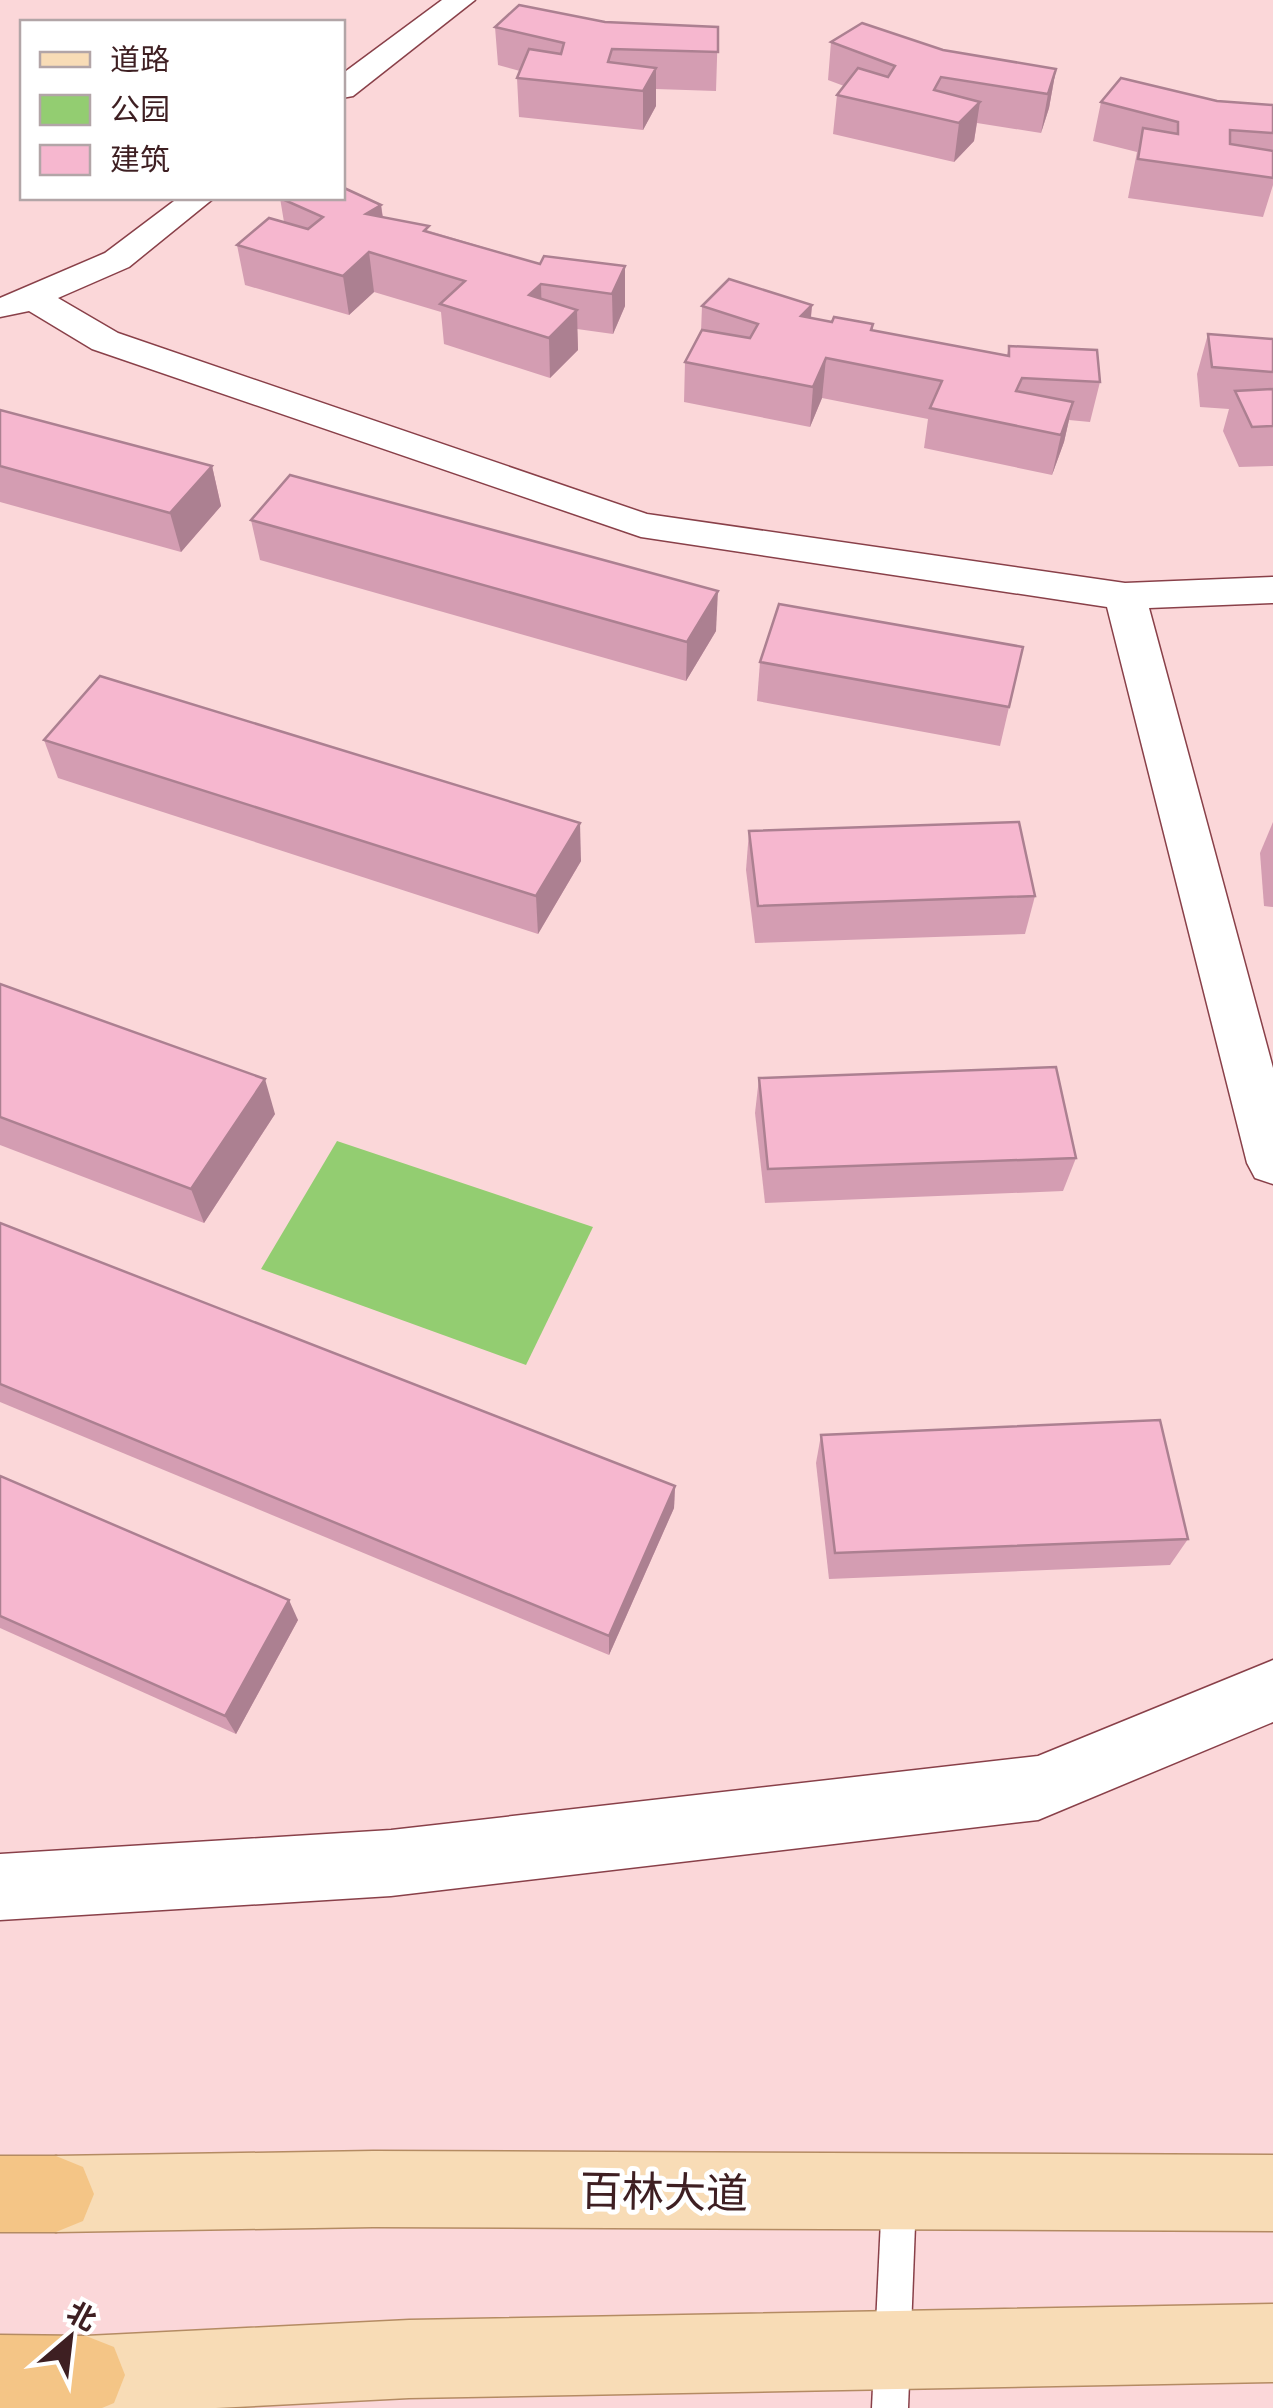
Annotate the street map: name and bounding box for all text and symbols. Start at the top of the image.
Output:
legend [20,20,345,200]
text: 道路 [110,39,170,79]
text: 公园 [110,89,170,129]
text: 建筑 [110,139,170,179]
street label: 百林大道 [580,2163,748,2221]
north arrow [20,2288,120,2388]
text: 北 [60,2293,103,2339]

